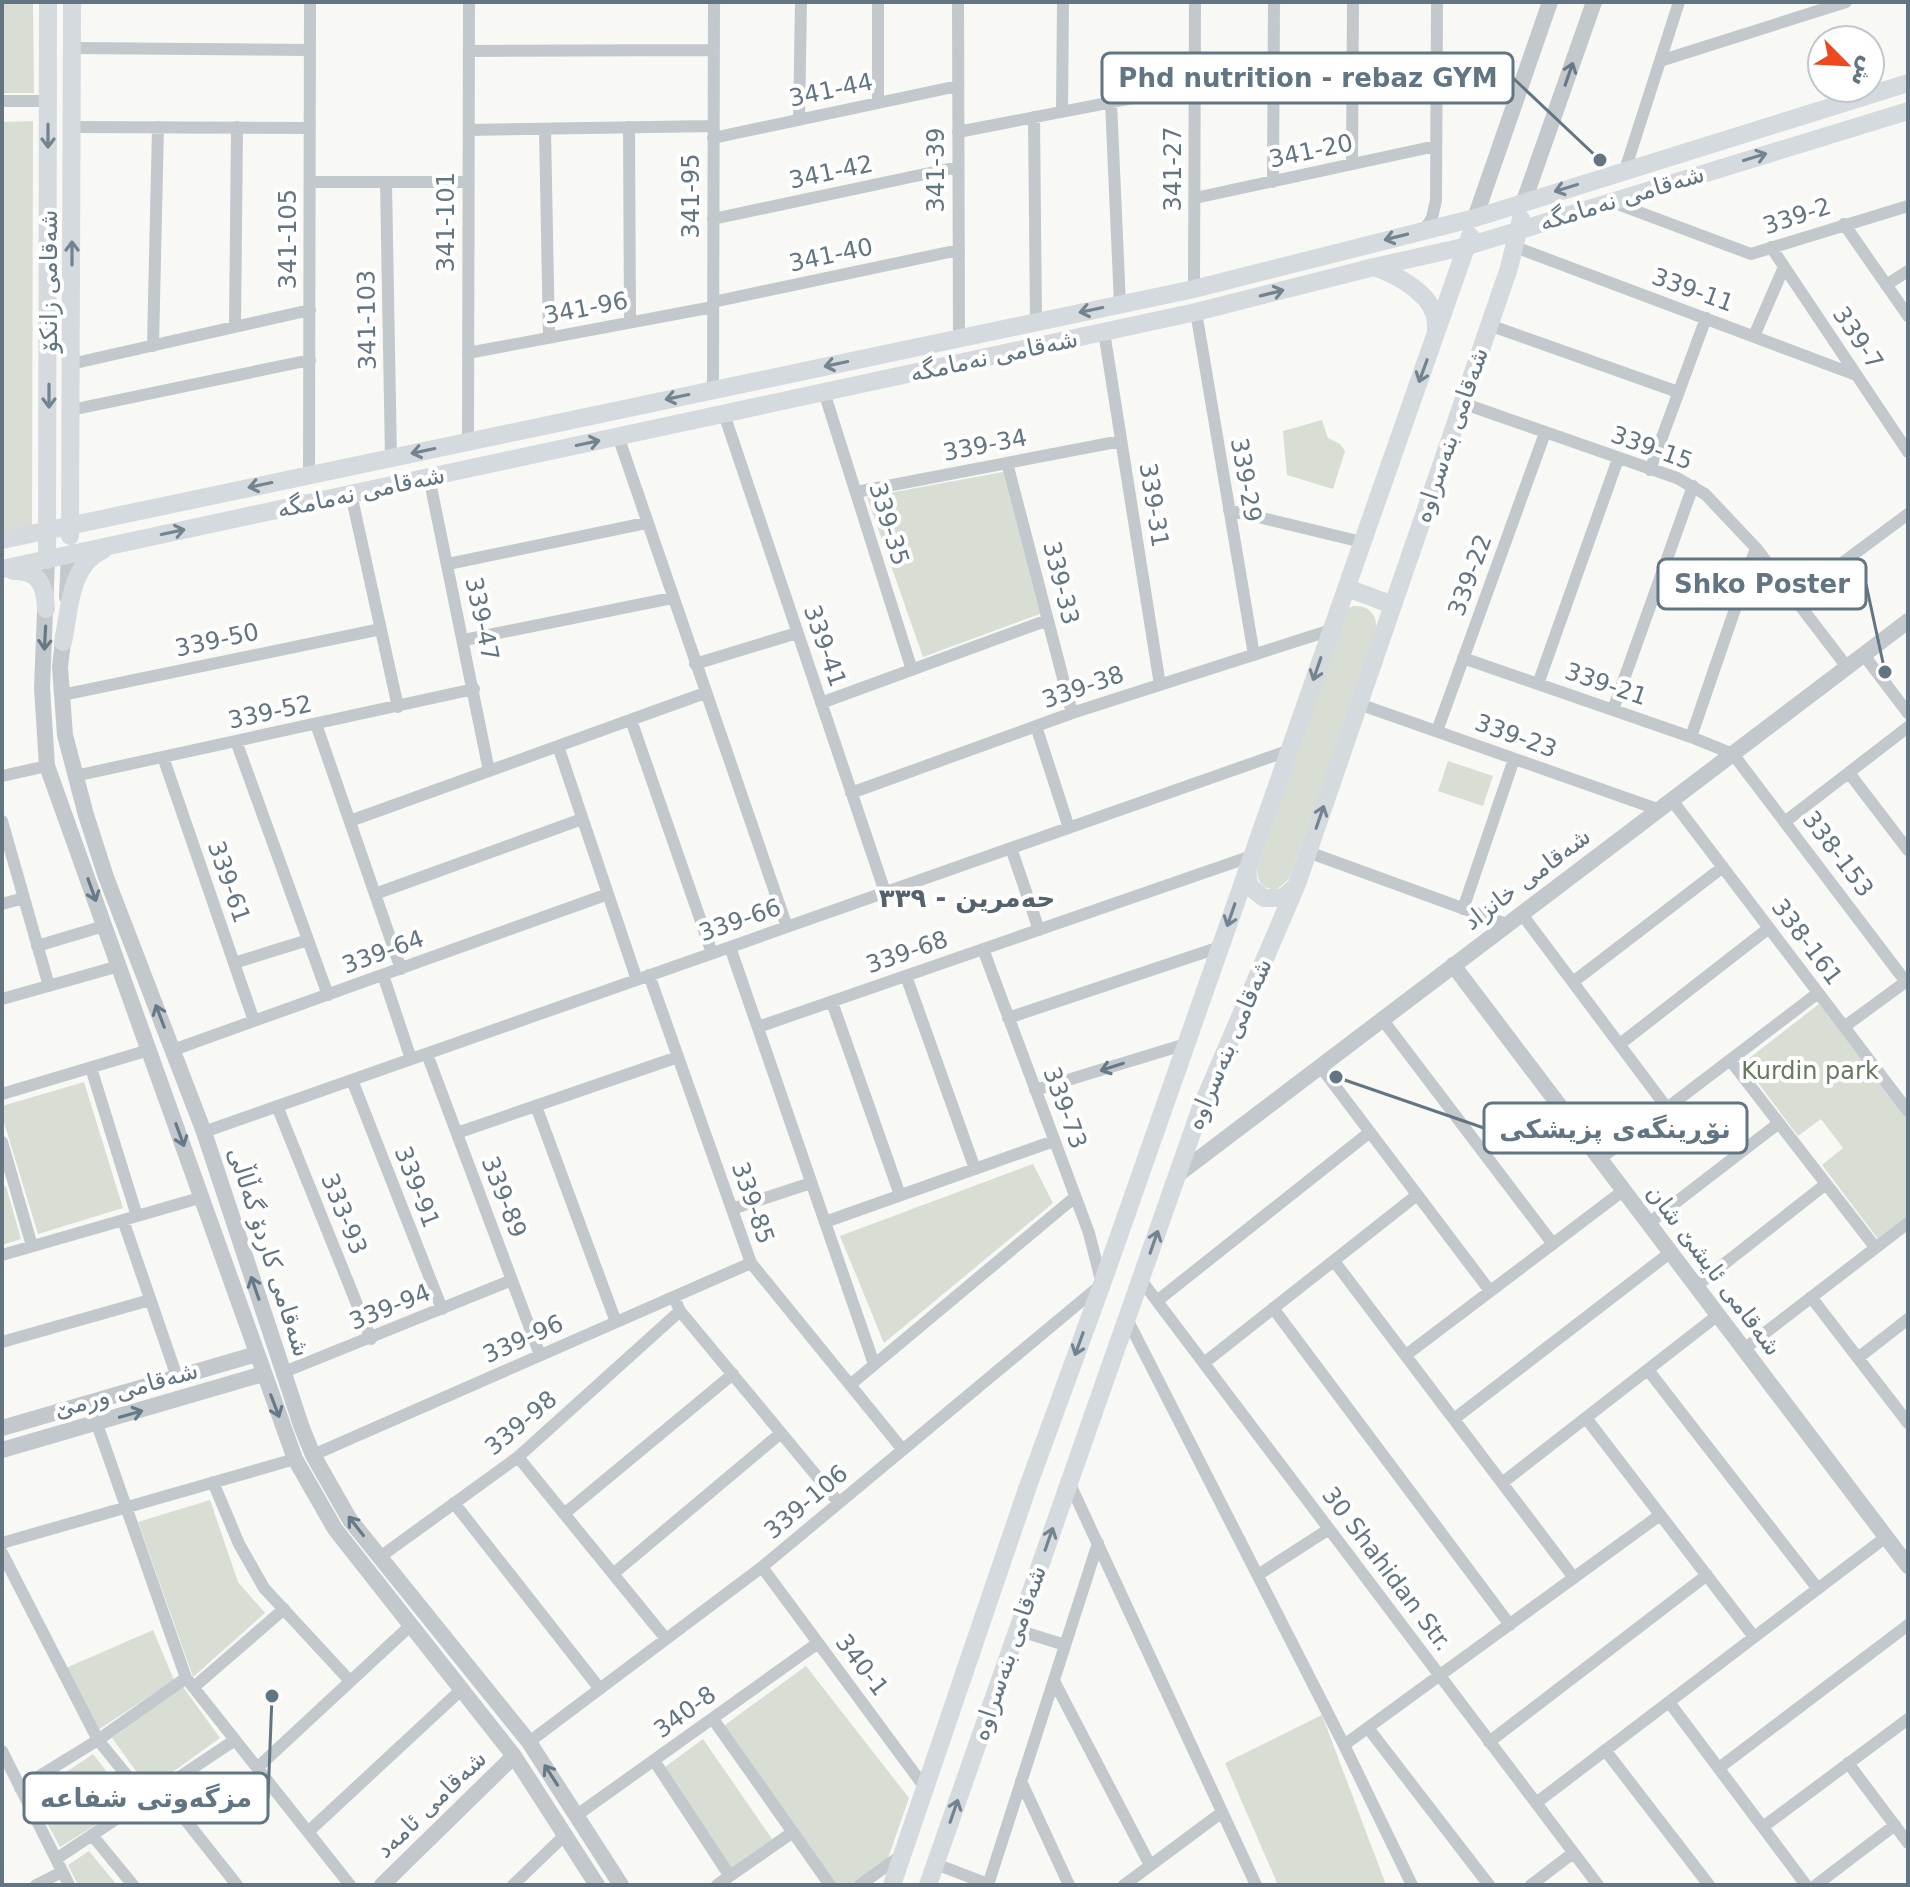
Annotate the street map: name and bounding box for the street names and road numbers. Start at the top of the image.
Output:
street label: 341-44 [787,67,875,113]
street label: 341-27 [1159,126,1187,212]
street label: 341-39 [922,127,950,213]
street label: 341-20 [1267,128,1355,174]
street label: 341-42 [787,149,875,195]
street label: 341-95 [677,153,705,239]
street label: شەقامی نەمامگە [1536,160,1708,236]
street label: 341-101 [432,172,460,272]
street label: 341-105 [274,189,302,289]
street label: 339-2 [1760,192,1834,240]
street label: شەقامی زانکۆ [35,210,63,353]
street label: 341-40 [787,232,875,278]
street label: 339-11 [1648,262,1738,318]
street label: 341-103 [352,270,382,370]
street label: 341-96 [542,286,630,330]
street label: 339-7 [1827,301,1889,375]
street label: شەقامی نەمامگە [907,325,1081,387]
street label: شەقامی بنەسراوە [1408,344,1494,526]
street label: 339-15 [1607,420,1697,476]
street label: 339-34 [941,423,1029,467]
street label: 339-29 [1225,436,1267,524]
street label: شەقامی نەمامگە [274,461,448,523]
street label: 339-31 [1134,461,1174,549]
street label: 339-35 [863,479,915,569]
street label: 339-22 [1442,530,1498,620]
street label: 339-33 [1037,538,1085,628]
street label: 339-47 [459,575,505,663]
street label: 339-41 [798,601,852,691]
street label: 339-50 [173,617,261,663]
street label: 339-21 [1561,657,1651,711]
street label: 339-38 [1038,660,1128,714]
street label: 339-52 [226,689,314,735]
street label: 339-23 [1471,708,1561,764]
street label: 338-153 [1797,806,1879,902]
street label: شەقامی خانزاد [1458,822,1596,936]
street label: 339-61 [202,837,256,927]
street label: 339-66 [695,893,785,947]
street label: 338-161 [1766,894,1848,990]
street label: 339-64 [338,924,428,980]
street label: 339-68 [862,925,952,979]
street label: شەقامی بنەسراوە [1180,954,1278,1134]
street label: 339-73 [1037,1063,1093,1153]
street label: 339-91 [389,1142,445,1232]
street label: شەقامی کاردۆ گەڵاڵی [222,1143,318,1360]
street label: 339-89 [476,1152,532,1242]
street label: 339-85 [726,1158,780,1248]
street label: 333-93 [315,1169,373,1259]
street label: شەقامی ئایشێ شان [1641,1179,1787,1361]
street label: 339-94 [345,1278,435,1336]
street label: 339-96 [478,1309,568,1369]
street label: شەقامی ورمێ [51,1356,201,1424]
street label: 339-98 [479,1385,563,1461]
street label: 339-106 [759,1459,853,1545]
street label: 30 Shahidan Str. [1316,1482,1458,1656]
street label: شەقامی بنەسراوە [966,1562,1052,1744]
street label: 340-1 [830,1629,894,1701]
street label: 340-8 [649,1680,721,1744]
street label: شەقامی ئامەد [370,1744,492,1864]

